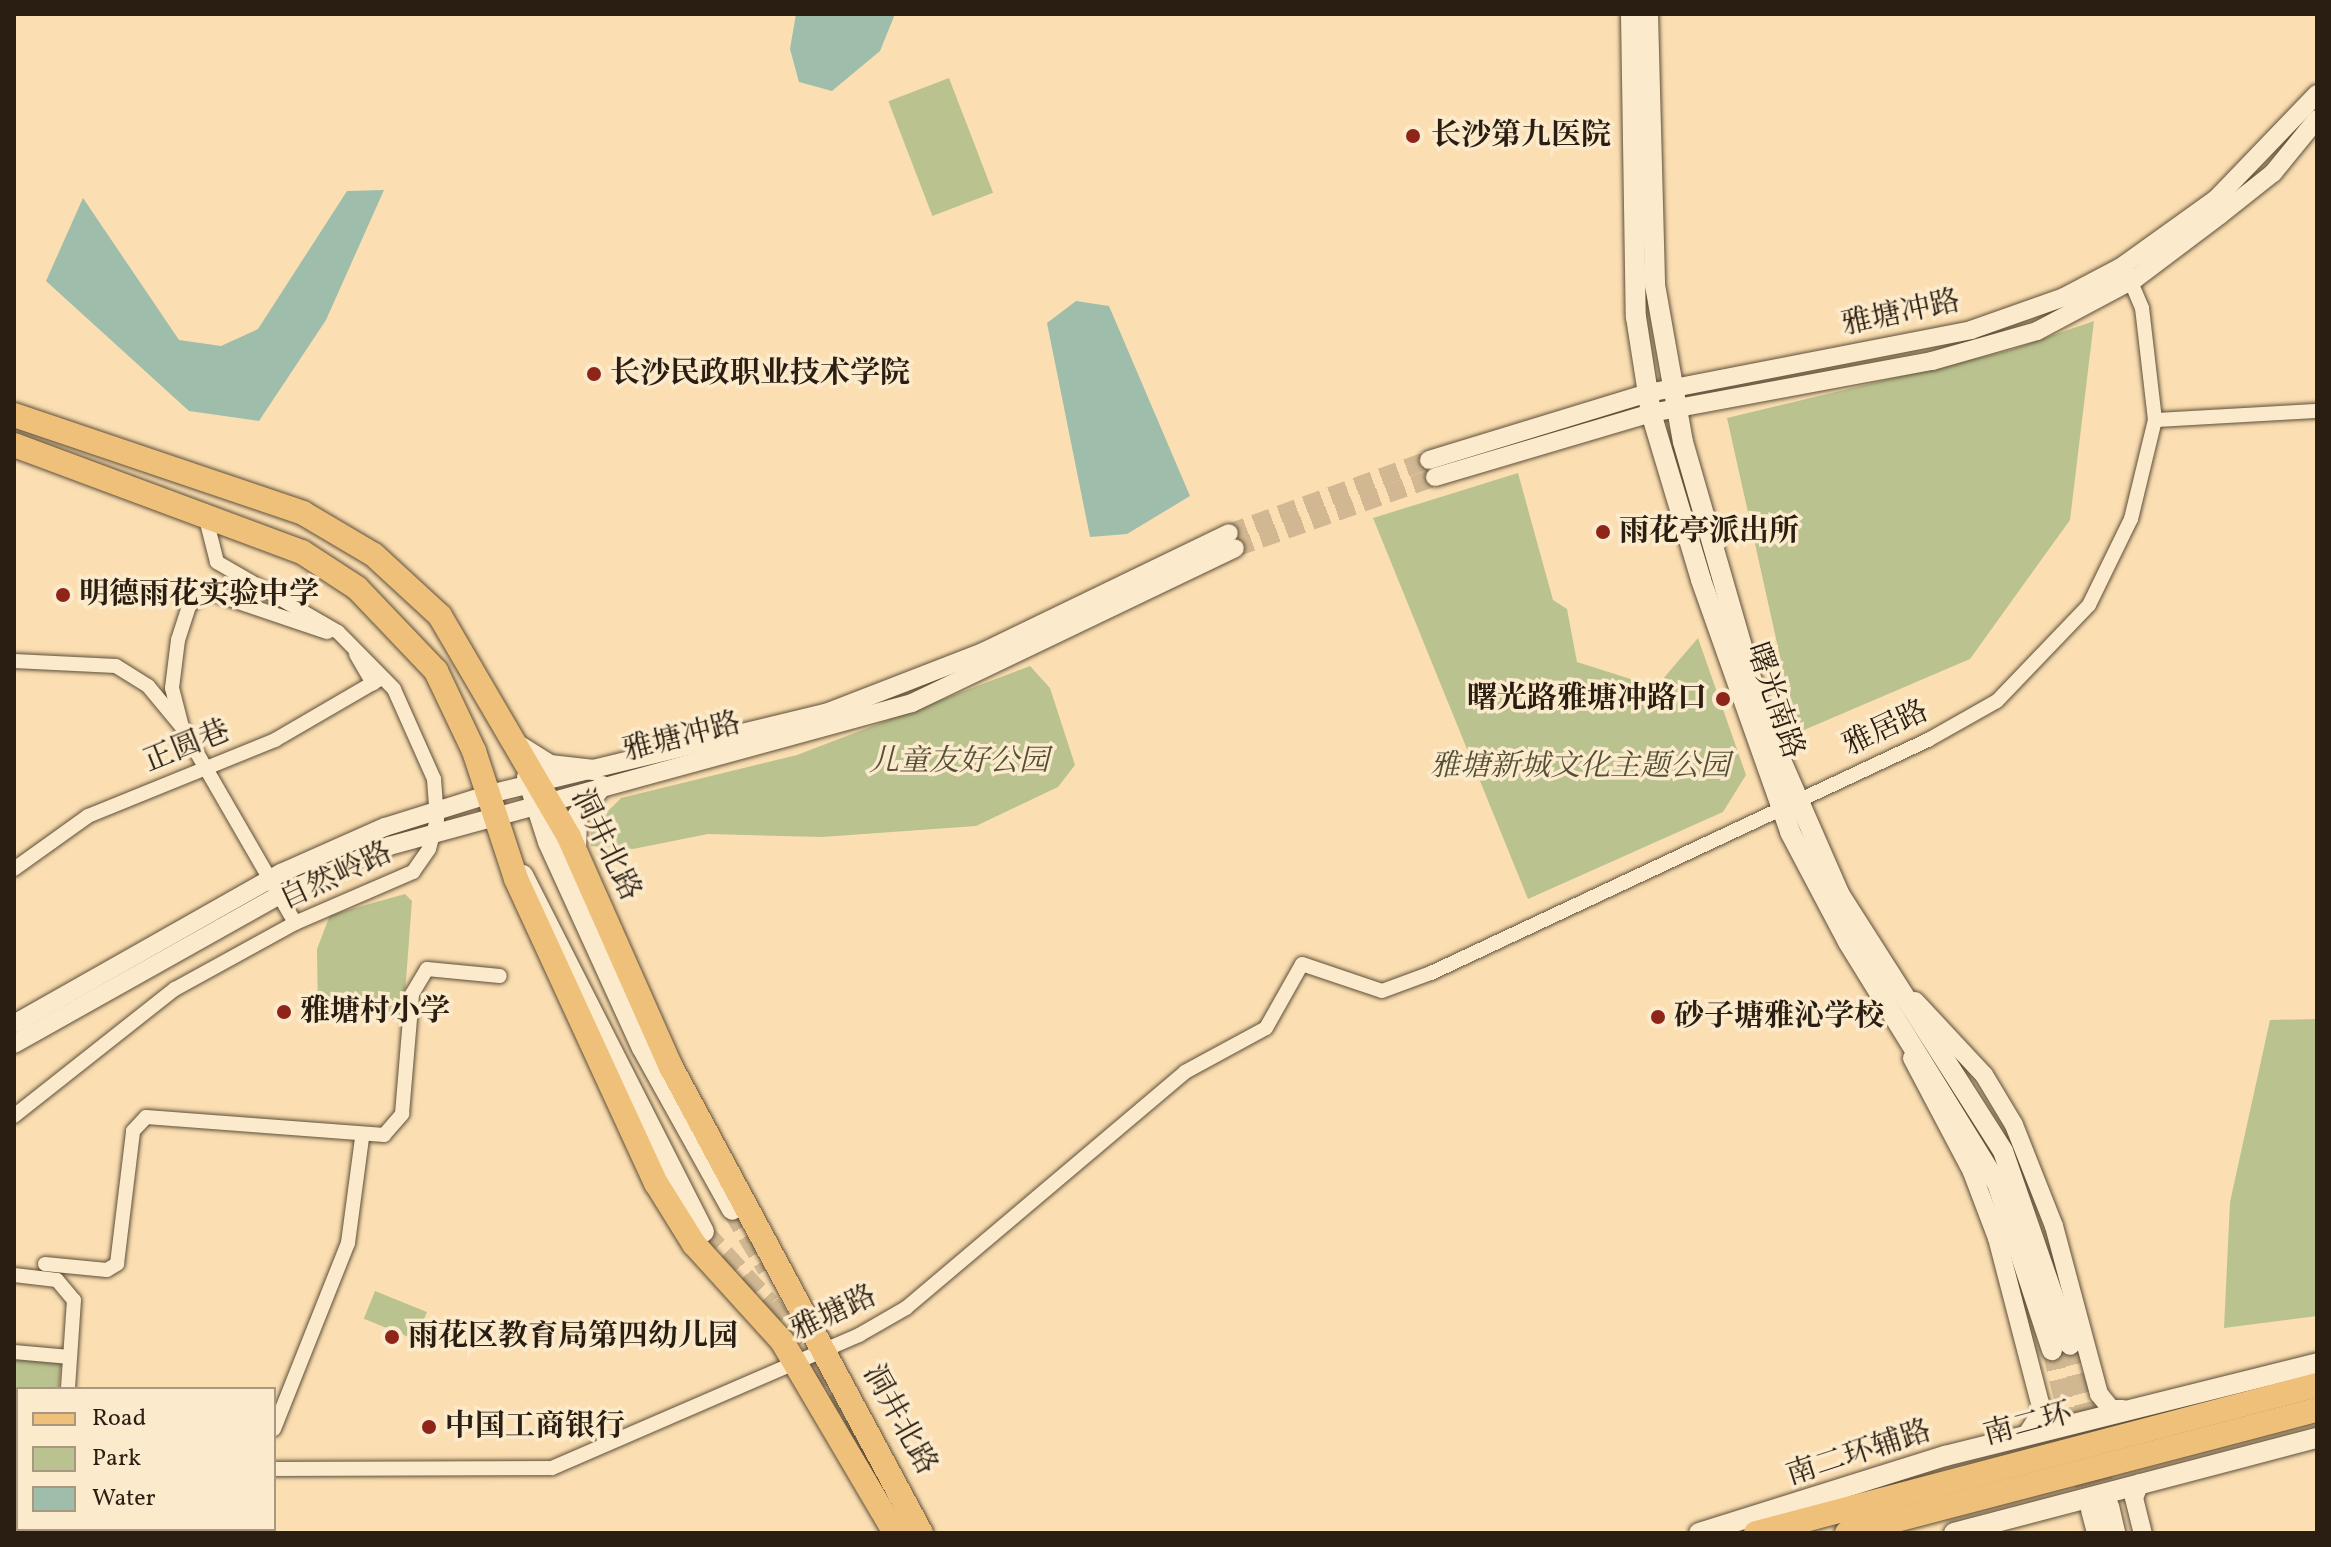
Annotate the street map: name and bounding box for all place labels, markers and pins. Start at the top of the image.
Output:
place label: 长沙第九医院 [1431,118,1611,154]
marker: 长沙第九医院 [1402,125,1424,147]
place label: 长沙民政职业技术学院 [610,356,910,392]
marker: 长沙民政职业技术学院 [585,365,603,383]
place label: 雨花亭派出所 [1619,514,1799,550]
marker: 雨花亭派出所 [1594,523,1612,541]
place label: 明德雨花实验中学 [79,577,319,613]
marker: 明德雨花实验中学 [54,586,72,604]
place label: 曙光路雅塘冲路口 [1467,681,1707,717]
marker: 曙光路雅塘冲路口 [1714,690,1732,708]
place label: 雅塘村小学 [300,994,450,1030]
place label: 砂子塘雅沁学校 [1674,999,1884,1035]
marker: 雅塘村小学 [275,1003,293,1021]
marker: 砂子塘雅沁学校 [1649,1008,1667,1026]
place label: 雨花区教育局第四幼儿园 [408,1319,738,1355]
marker: 雨花区教育局第四幼儿园 [383,1328,401,1346]
place label: 中国工商银行 [445,1409,625,1445]
marker: 中国工商银行 [420,1418,438,1436]

